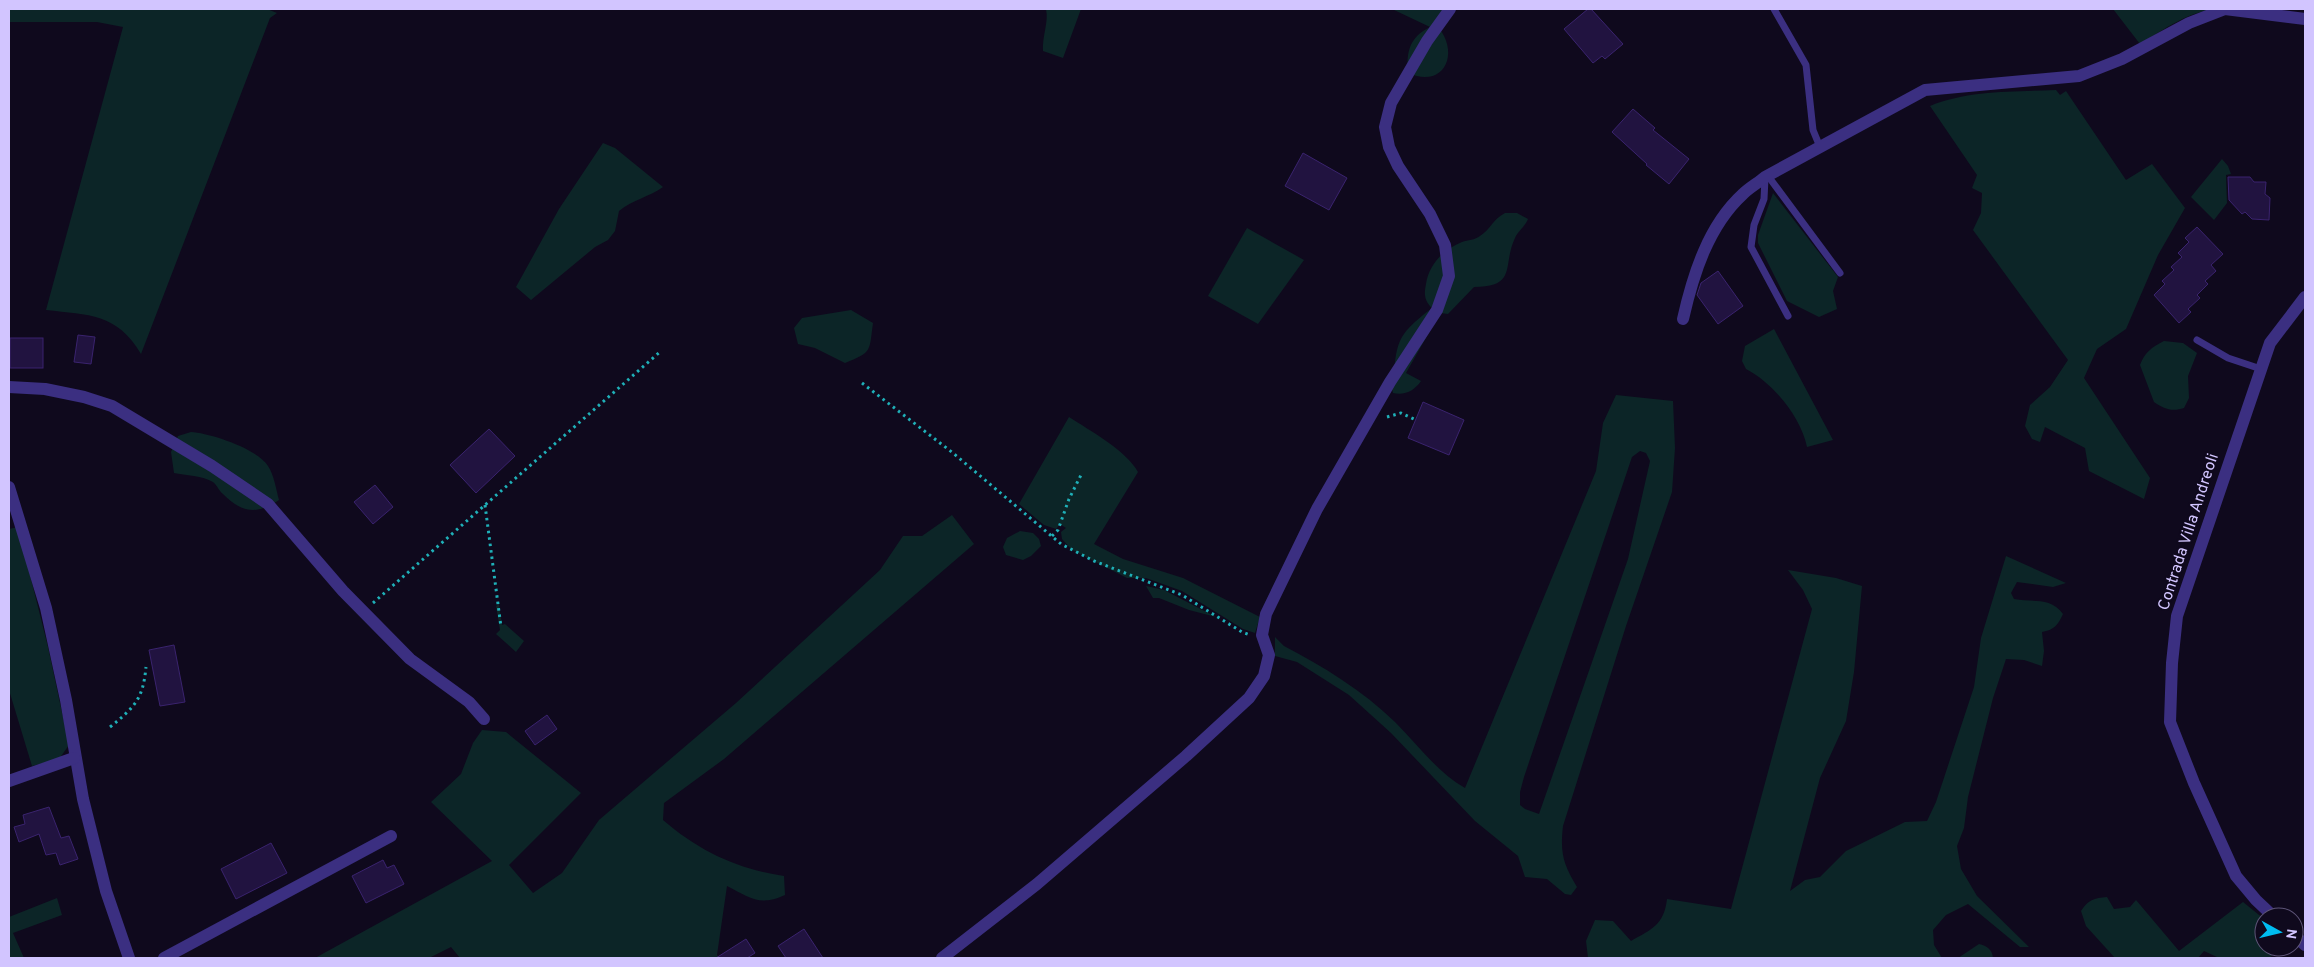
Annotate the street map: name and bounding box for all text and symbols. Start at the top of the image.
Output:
street label: Contrada Villa Andreoli [2154,451,2224,613]
north arrow [2254,907,2304,957]
text: N [2281,927,2300,940]

